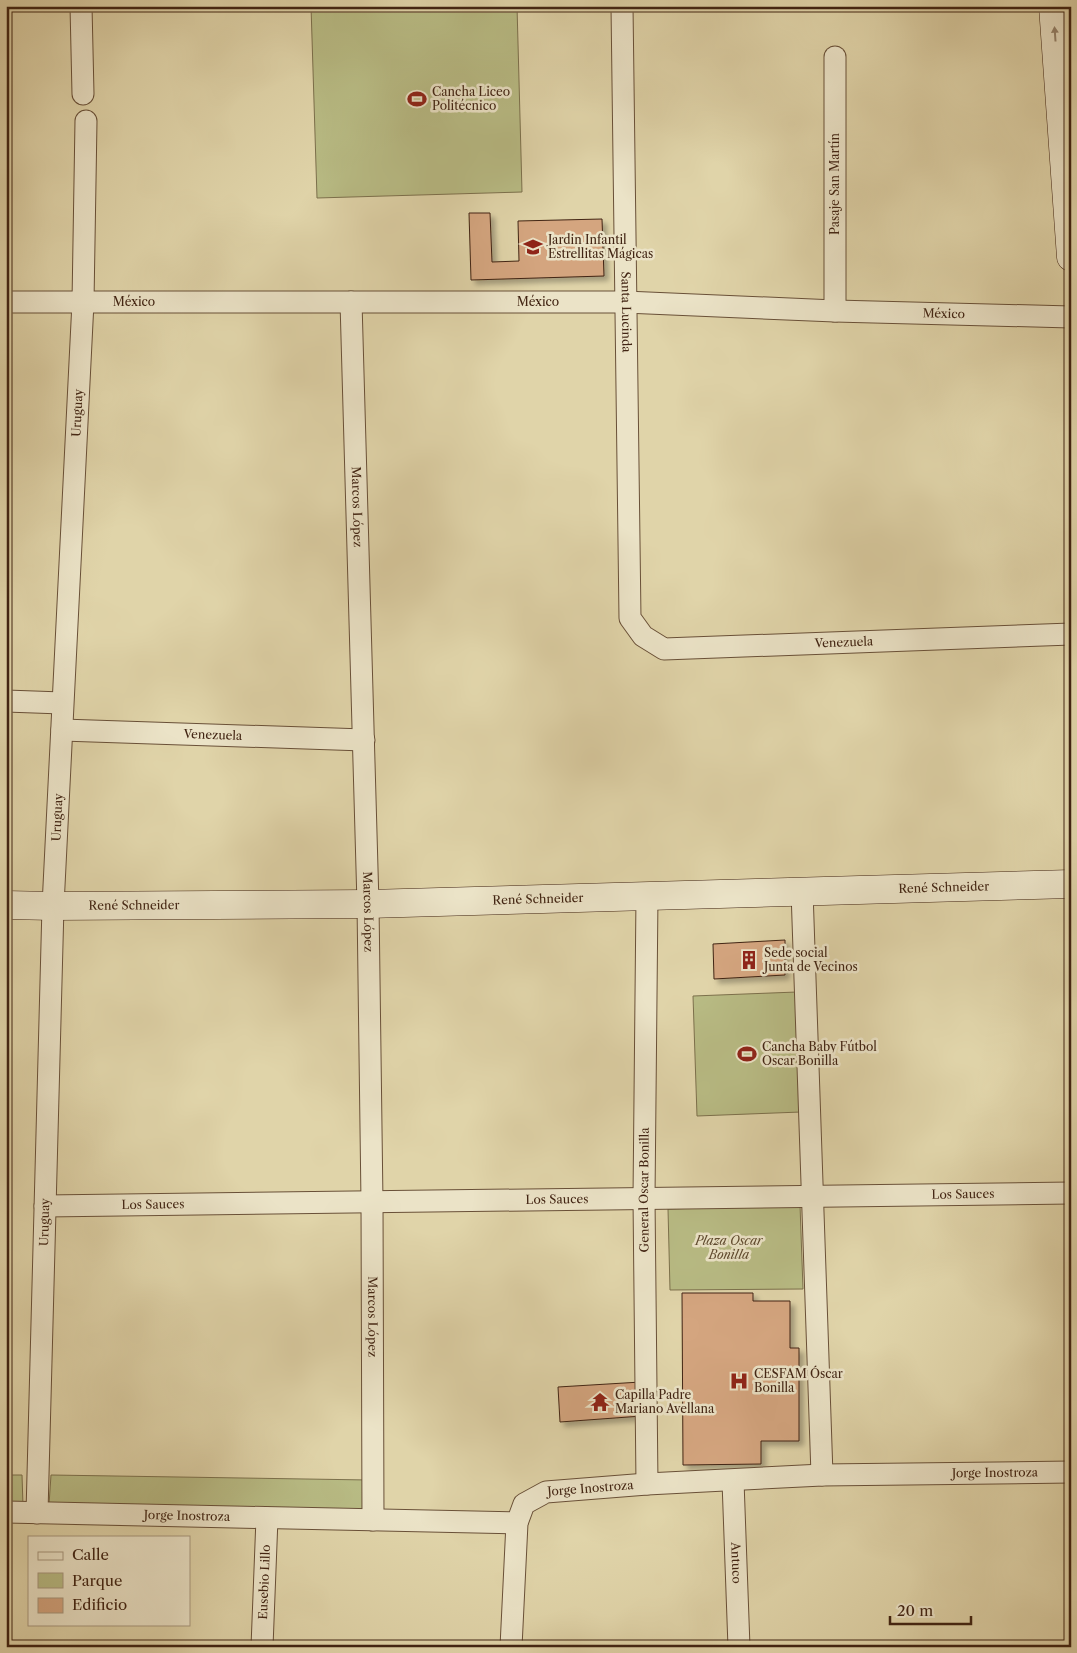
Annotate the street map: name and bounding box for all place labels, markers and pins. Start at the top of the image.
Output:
place label: Cancha Liceo Politécnico [432,84,510,113]
sports icon: Cancha Liceo Politécnico [406,88,428,110]
place label: Jardin Infantil Estrellitas Mágicas [546,232,653,261]
school or university icon: Jardin Infantil Estrellitas Mágicas [522,236,544,258]
place label: Sede social Junta de Vecinos [762,945,858,974]
building icon: Sede social Junta de Vecinos [738,949,760,971]
place label: Cancha Baby Fútbol Oscar Bonilla [762,1039,877,1068]
sports icon: Cancha Baby Fútbol Oscar Bonilla [736,1043,758,1065]
place label: CESFAM Óscar Bonilla [754,1365,843,1395]
hospital icon: CESFAM Óscar Bonilla [728,1370,750,1392]
place label: Capilla Padre Mariano Avellana [615,1387,715,1416]
temple icon: Capilla Padre Mariano Avellana [589,1391,611,1413]

